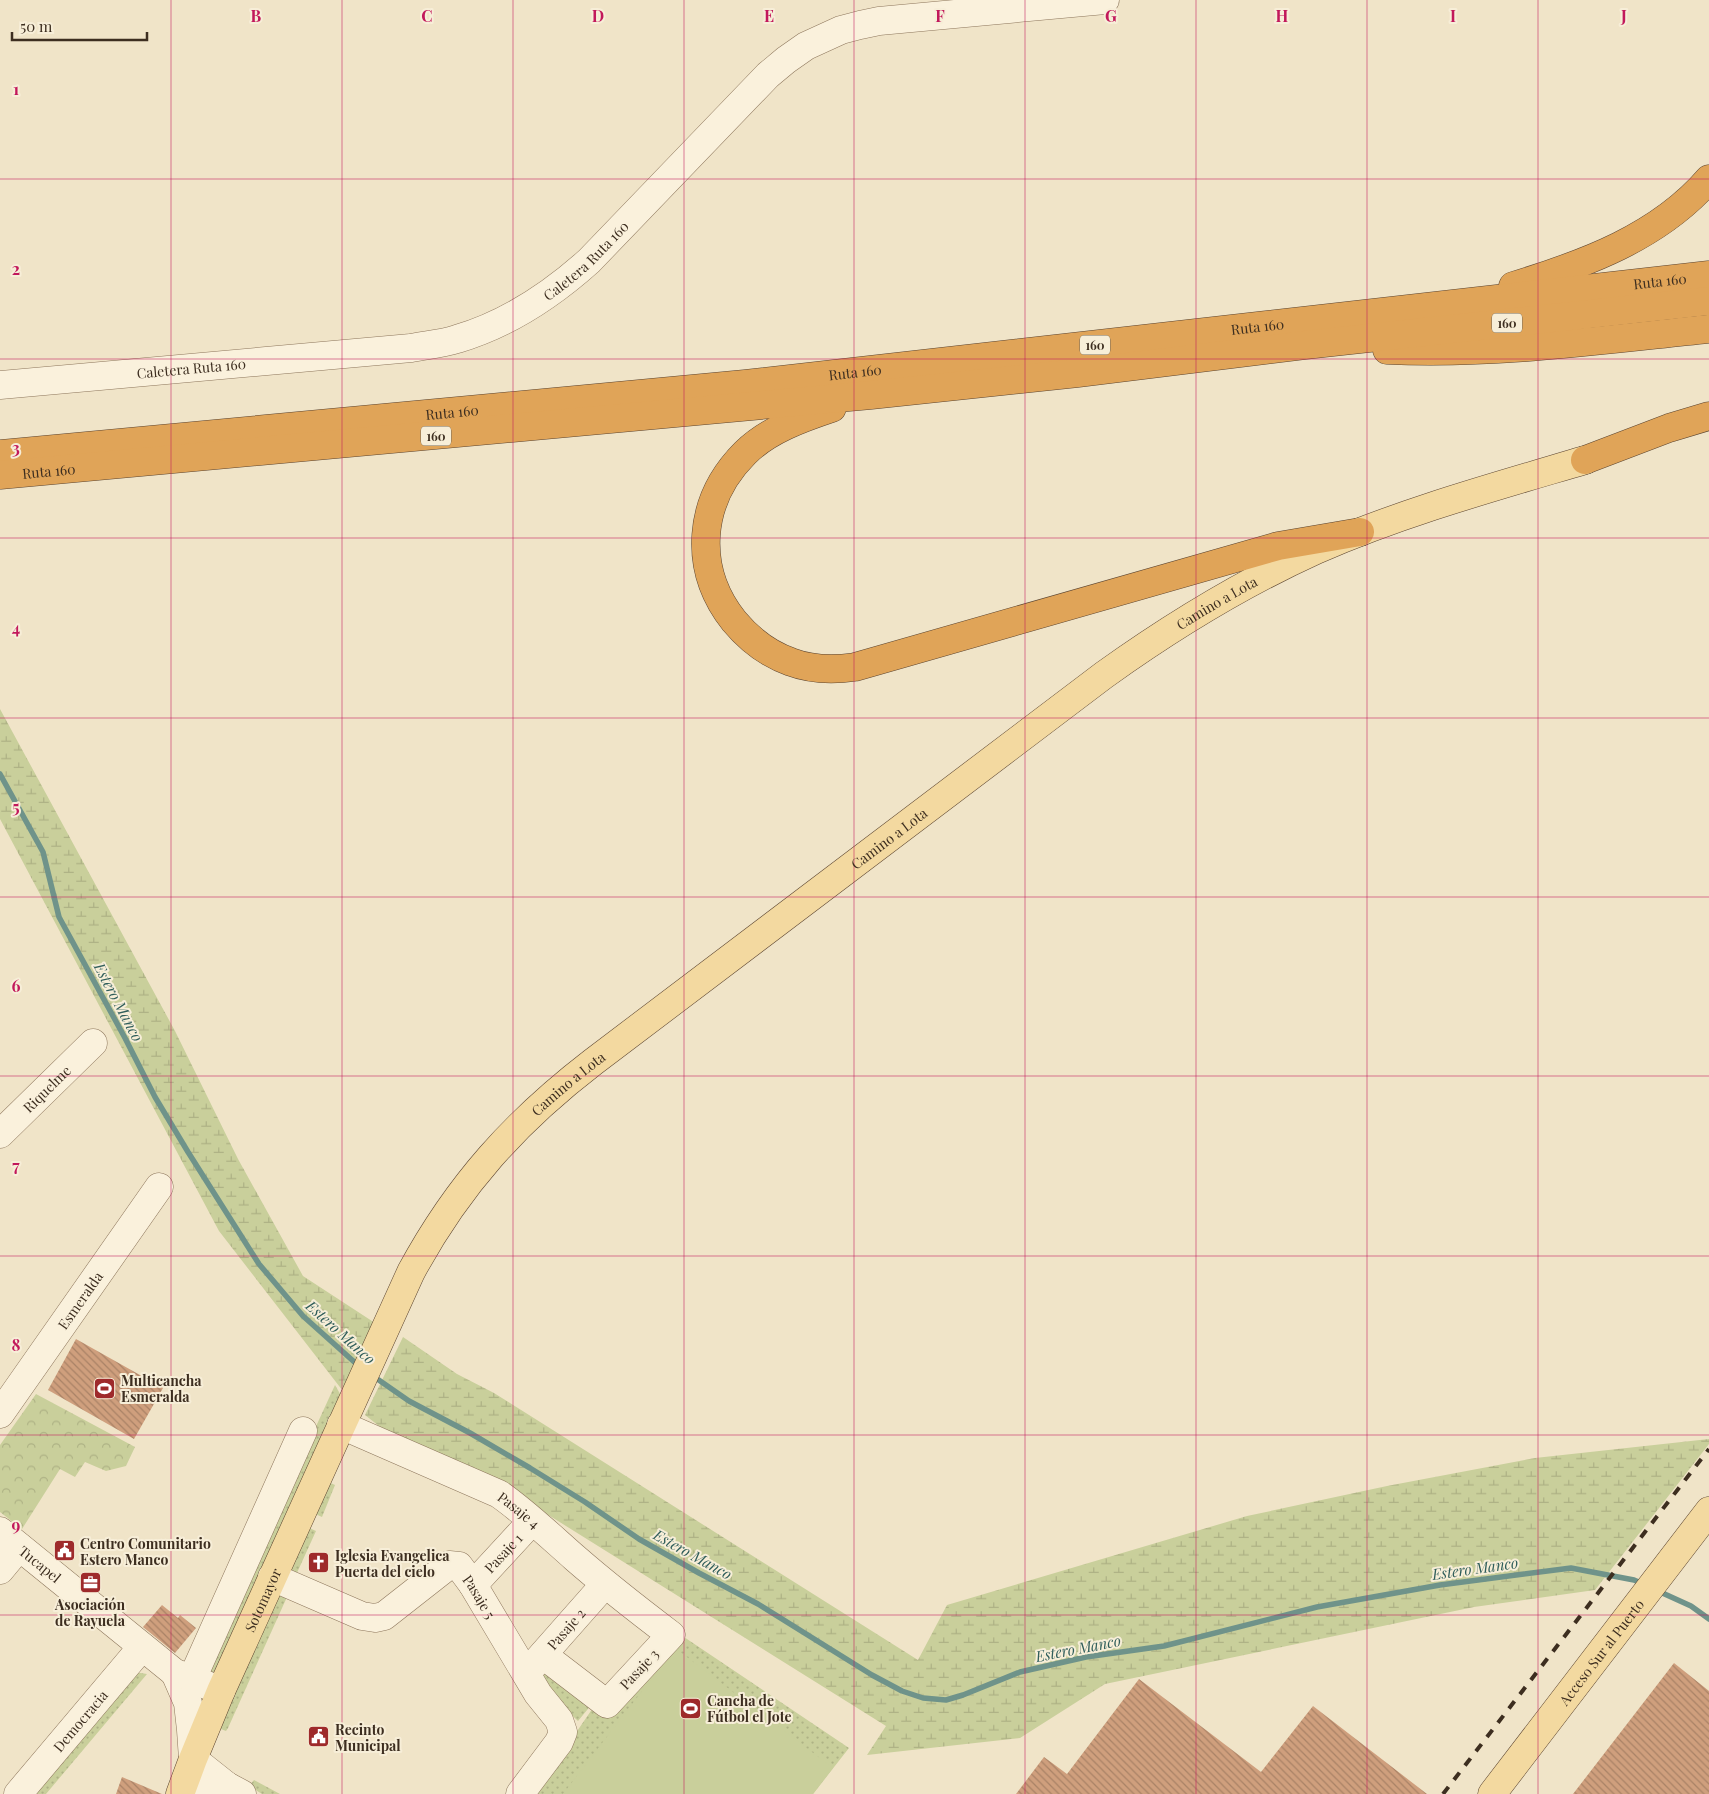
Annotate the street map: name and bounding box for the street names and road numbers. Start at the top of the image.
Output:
street label: Caletera Ruta 160 [539,217,632,304]
street label: Ruta 160 [1632,268,1687,293]
street label: Ruta 160 [1230,314,1285,338]
road number: 160 [1492,314,1522,332]
road number: 160 [1080,336,1110,354]
street label: Caletera Ruta 160 [136,353,247,382]
street label: Ruta 160 [827,359,883,384]
street label: Ruta 160 [425,400,479,423]
road number: 160 [421,426,451,446]
street label: Ruta 160 [21,459,76,482]
street label: Camino a Lota [1172,571,1260,633]
street label: Camino a Lota [847,803,931,873]
street label: Camino a Lota [527,1047,609,1120]
street label: Riquelme [18,1061,74,1116]
street label: Esmeralda [53,1267,107,1333]
street label: Pasaje 4 [494,1487,545,1533]
street label: Pasaje 1 [480,1529,526,1577]
street label: Tucapel [15,1541,65,1587]
street label: Sotomayor [240,1564,285,1635]
street label: Pasaje 5 [459,1571,500,1622]
street label: Acceso Sur al Puerto [1554,1595,1648,1710]
street label: Pasaje 2 [542,1603,589,1653]
street label: Pasaje 3 [615,1645,663,1693]
street label: Democracia [48,1686,111,1756]

